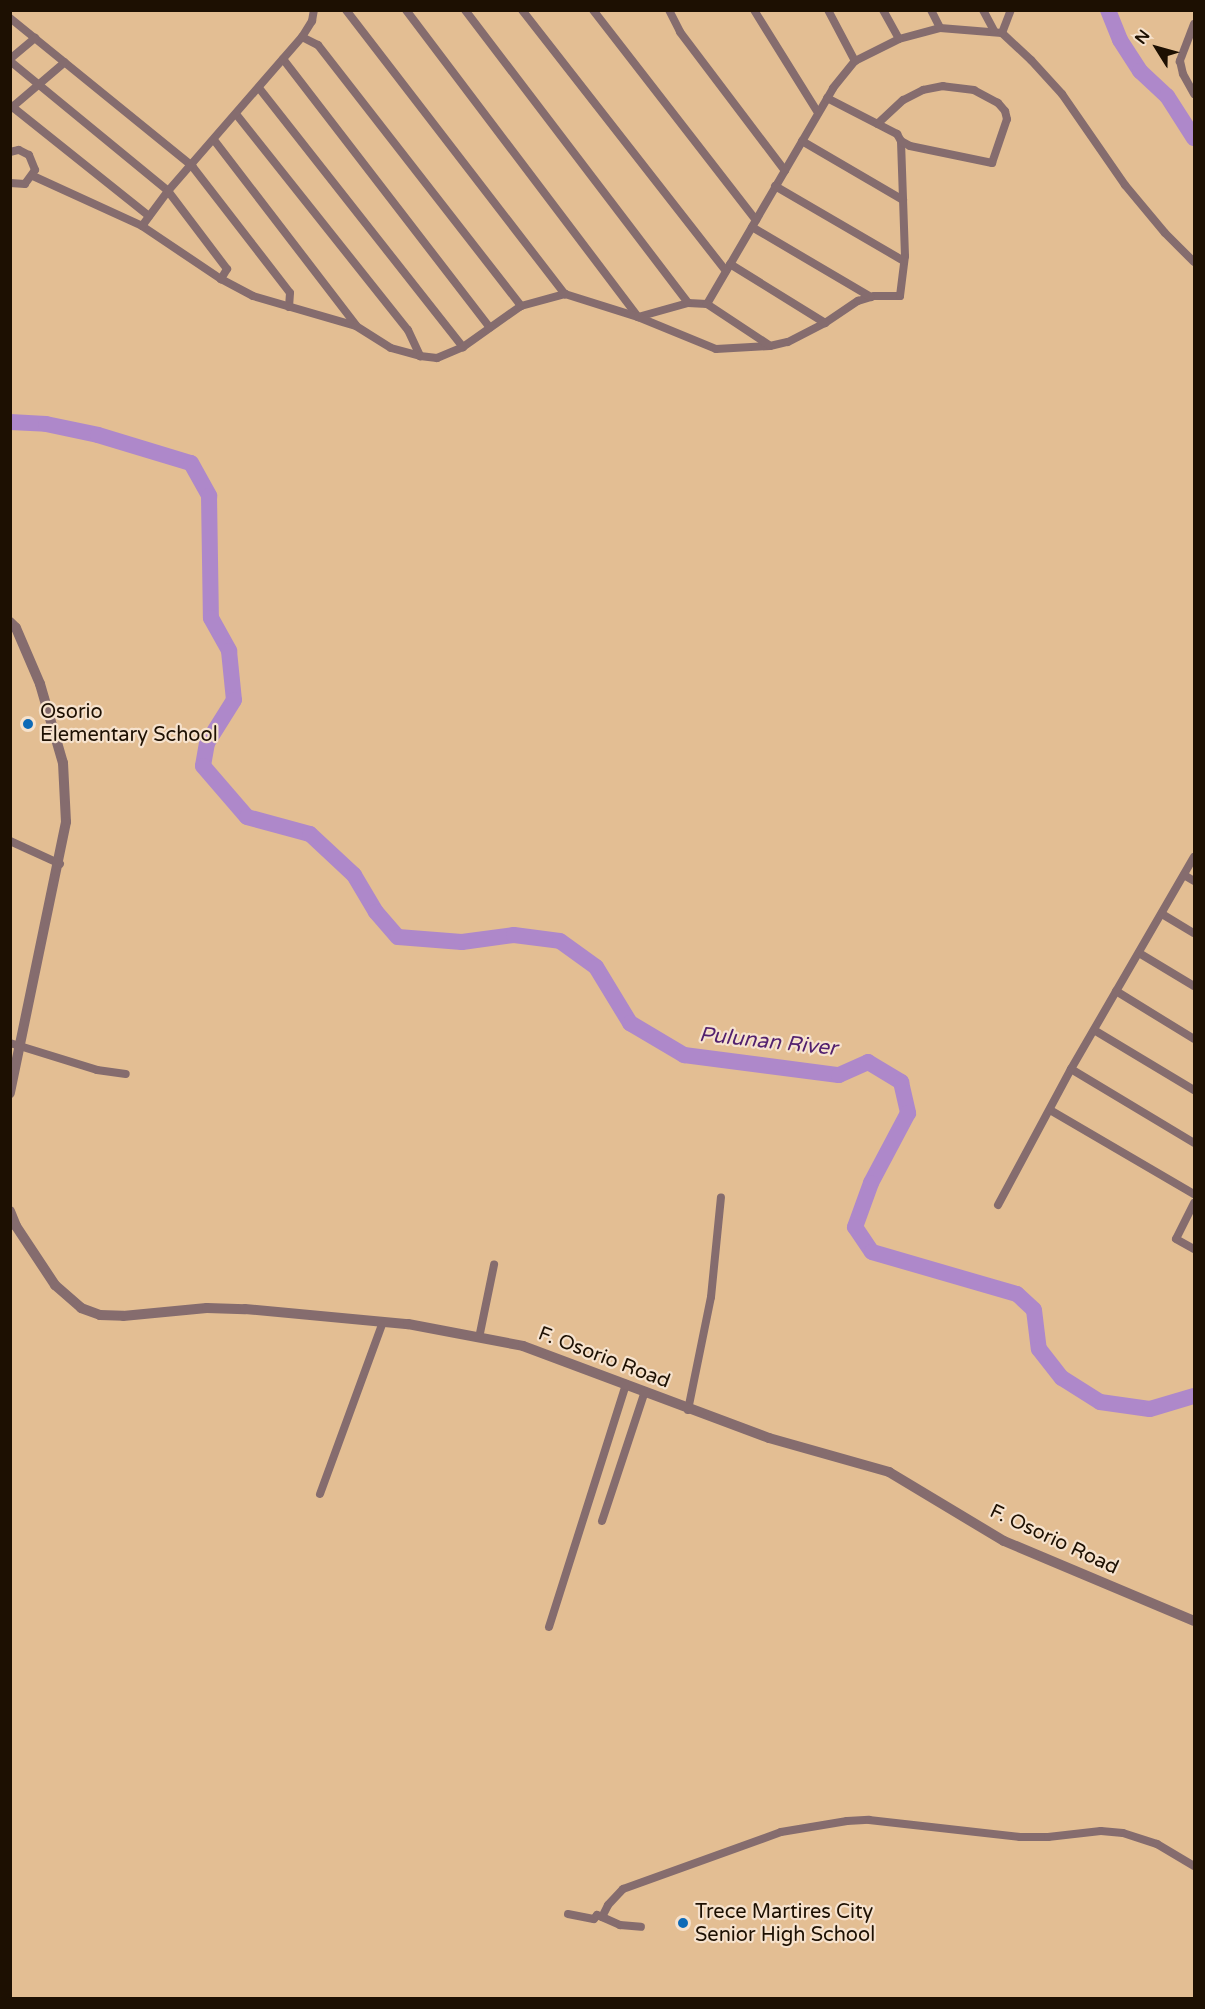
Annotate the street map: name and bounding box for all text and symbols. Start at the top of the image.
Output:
north arrow [1127,18,1187,78]
text: N [1131,26,1154,48]
place label: Osorio Elementary School [40,700,218,747]
marker: Osorio Elementary School [21,717,35,731]
water label: Pulunan River [698,1022,838,1062]
street label: F. Osorio Road [535,1322,673,1394]
street label: F. Osorio Road [986,1500,1122,1580]
place label: Trece Martires City Senior High School [695,1900,875,1947]
marker: Trece Martires City Senior High School [676,1916,690,1930]

